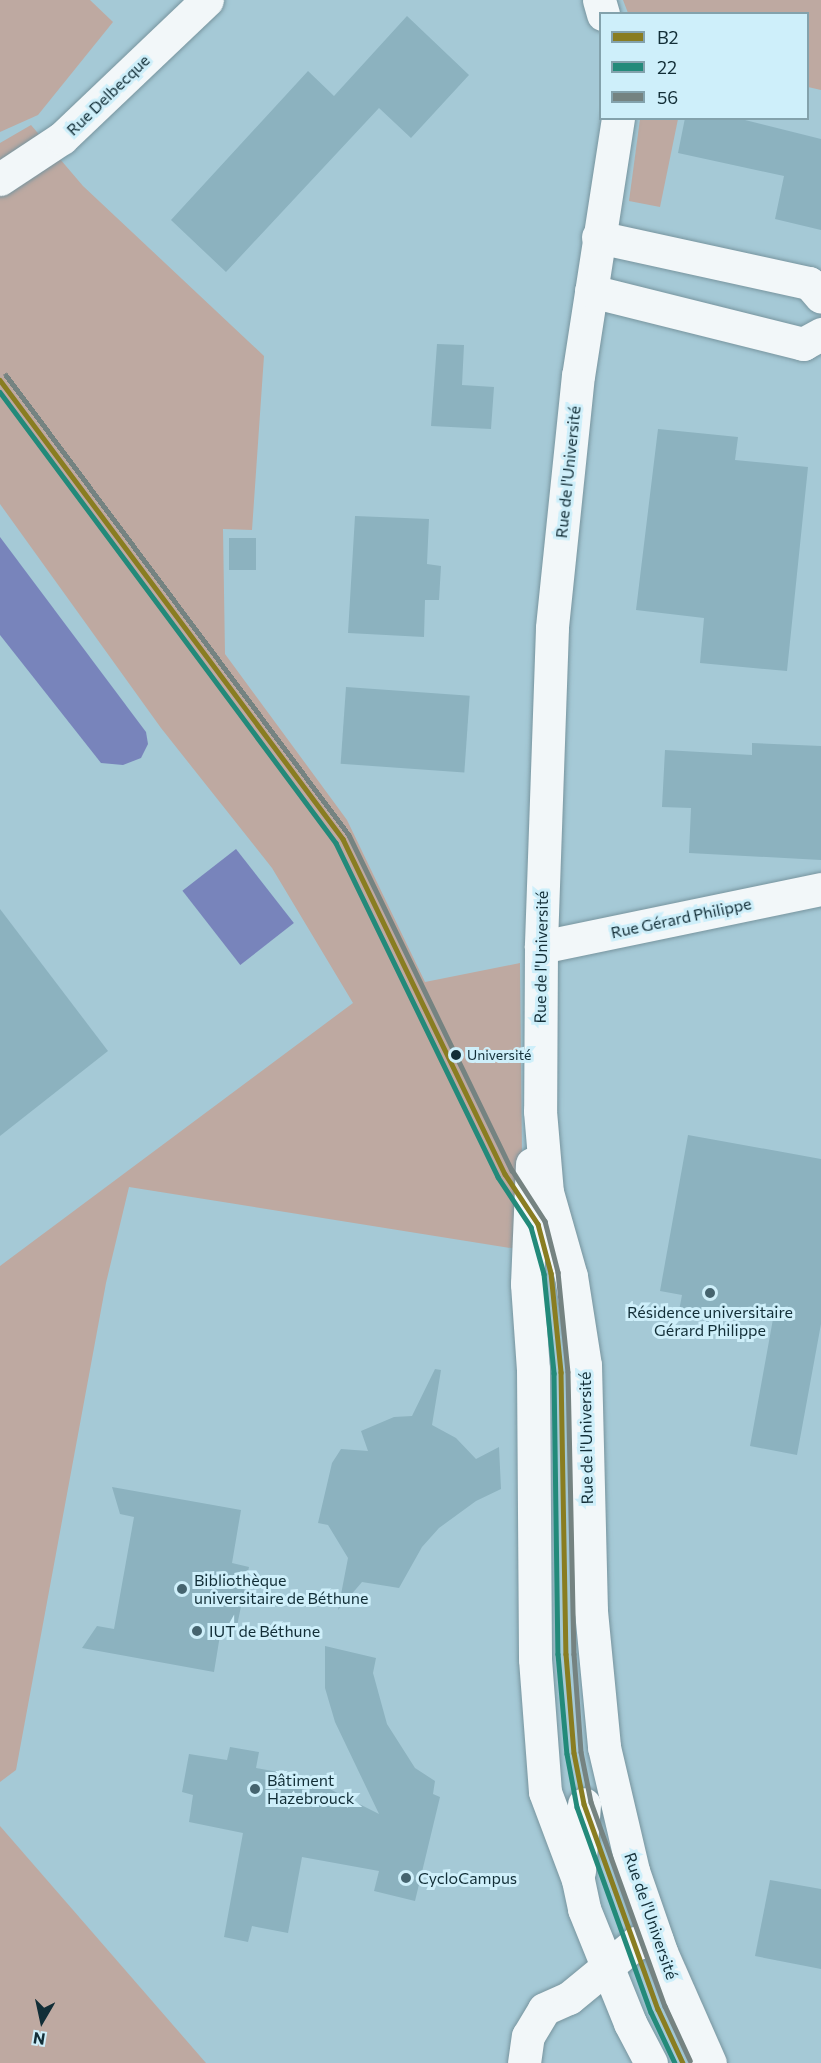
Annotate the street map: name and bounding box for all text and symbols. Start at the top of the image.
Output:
legend [599,12,809,120]
text: B2 [657,26,679,48]
street label: Rue Delbecque [63,51,153,139]
text: 22 [657,56,677,78]
text: 56 [657,86,678,108]
street label: Rue de l'Université [552,405,584,539]
street label: Rue de l'Université [530,890,552,1024]
street label: Rue Gérard Philippe [609,894,753,942]
place label: Université [467,1047,532,1063]
marker: Université [450,1049,462,1061]
marker: Résidence universitaire Gérard Philippe [703,1286,717,1300]
place label: Résidence universitaire Gérard Philippe [627,1302,793,1340]
street label: Rue de l'Université [575,1371,597,1505]
place label: Bibliothèque universitaire de Béthune [194,1570,368,1608]
marker: Bibliothèque universitaire de Béthune [175,1582,189,1596]
place label: IUT de Béthune [209,1621,320,1641]
marker: IUT de Béthune [190,1624,204,1638]
place label: Bâtiment Hazebrouck [267,1770,354,1808]
marker: Bâtiment Hazebrouck [248,1782,262,1796]
street label: Rue de l'Université [620,1850,682,1982]
place label: CycloCampus [418,1868,517,1888]
marker: CycloCampus [399,1871,413,1885]
north arrow [12,1991,72,2051]
text: N [32,2029,47,2050]

